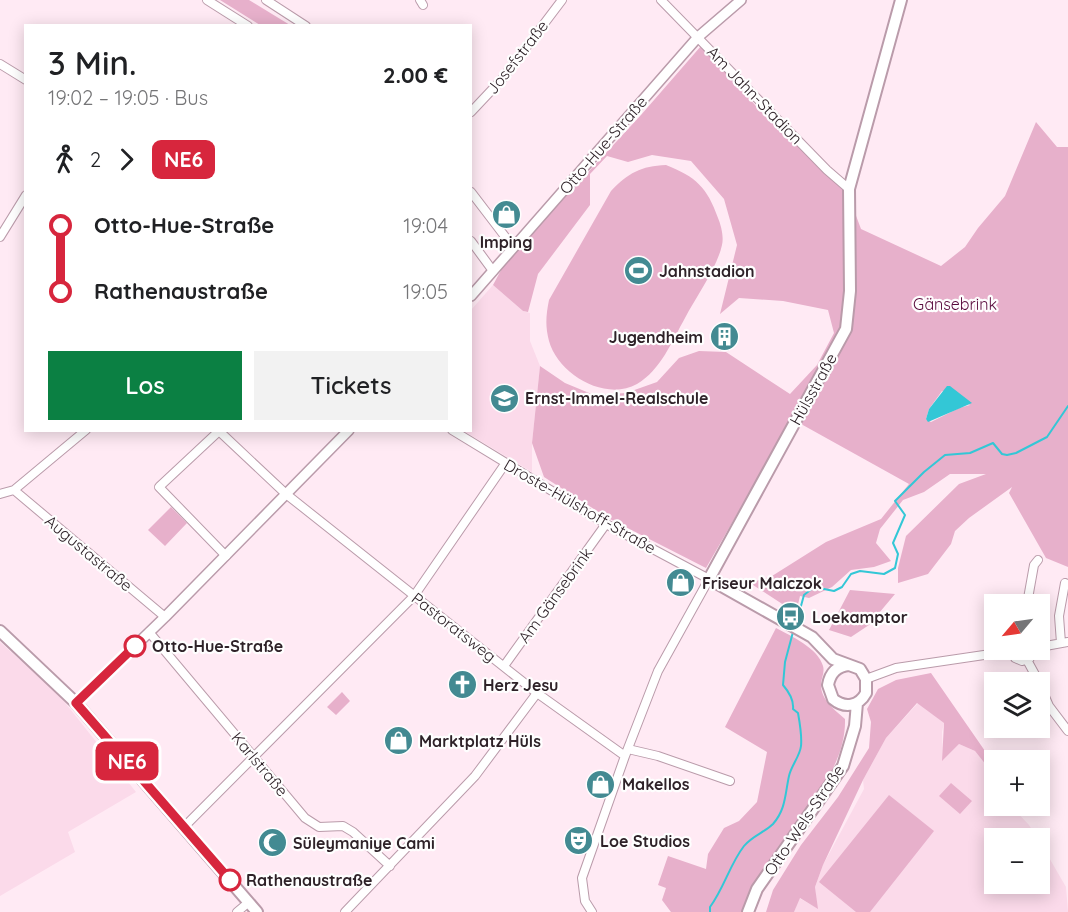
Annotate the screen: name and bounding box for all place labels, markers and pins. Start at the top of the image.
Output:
shop icon: Imping [490,198,522,230]
place label: Imping [480,232,532,252]
sports icon: Jahnstadion [622,255,654,287]
place label: Jahnstadion [659,261,754,281]
building icon: Jugendheim [708,321,740,353]
place label: Jugendheim [609,327,703,347]
school or university icon: Ernst-Immel-Realschule [488,382,520,414]
place label: Ernst-Immel-Realschule [525,388,708,408]
shop icon: Friseur Malczok [665,567,697,599]
place label: Friseur Malczok [702,573,822,593]
bus stop icon: Loekamptor [775,601,807,633]
place label: Loekamptor [812,607,908,627]
marker: Otto-Hue-Straße [124,635,146,657]
place label: Otto-Hue-Straße [152,636,283,656]
church icon: Herz Jesu [446,669,478,701]
place label: Herz Jesu [483,675,559,695]
shop icon: Marktplatz Hüls [382,725,414,757]
place label: Marktplatz Hüls [419,731,541,751]
shop icon: Makellos [585,768,617,800]
place label: Makellos [622,774,690,794]
theatre icon: Loe Studios [563,825,595,857]
mosque icon: Süleymaniye Cami [256,827,288,859]
place label: Loe Studios [600,831,690,851]
place label: Süleymaniye Cami [293,833,435,853]
marker: Rathenaustraße [219,869,241,891]
place label: Rathenaustraße [246,870,372,890]

